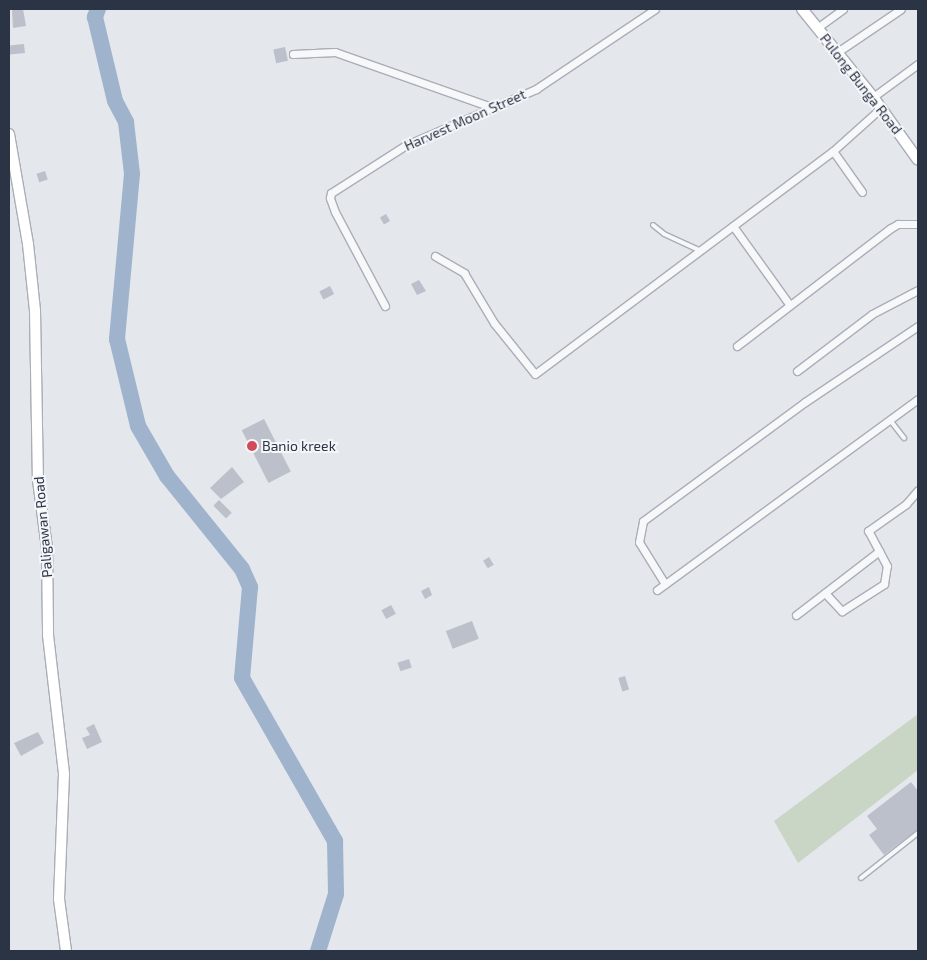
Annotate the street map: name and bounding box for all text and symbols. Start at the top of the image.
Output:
street label: Pulong Bunga Road [817,30,905,138]
street label: Harvest Moon Street [402,86,528,154]
place label: Banio kreek [262,438,336,454]
marker: Banio kreek [246,440,258,452]
street label: Paligawan Road [30,476,56,578]

